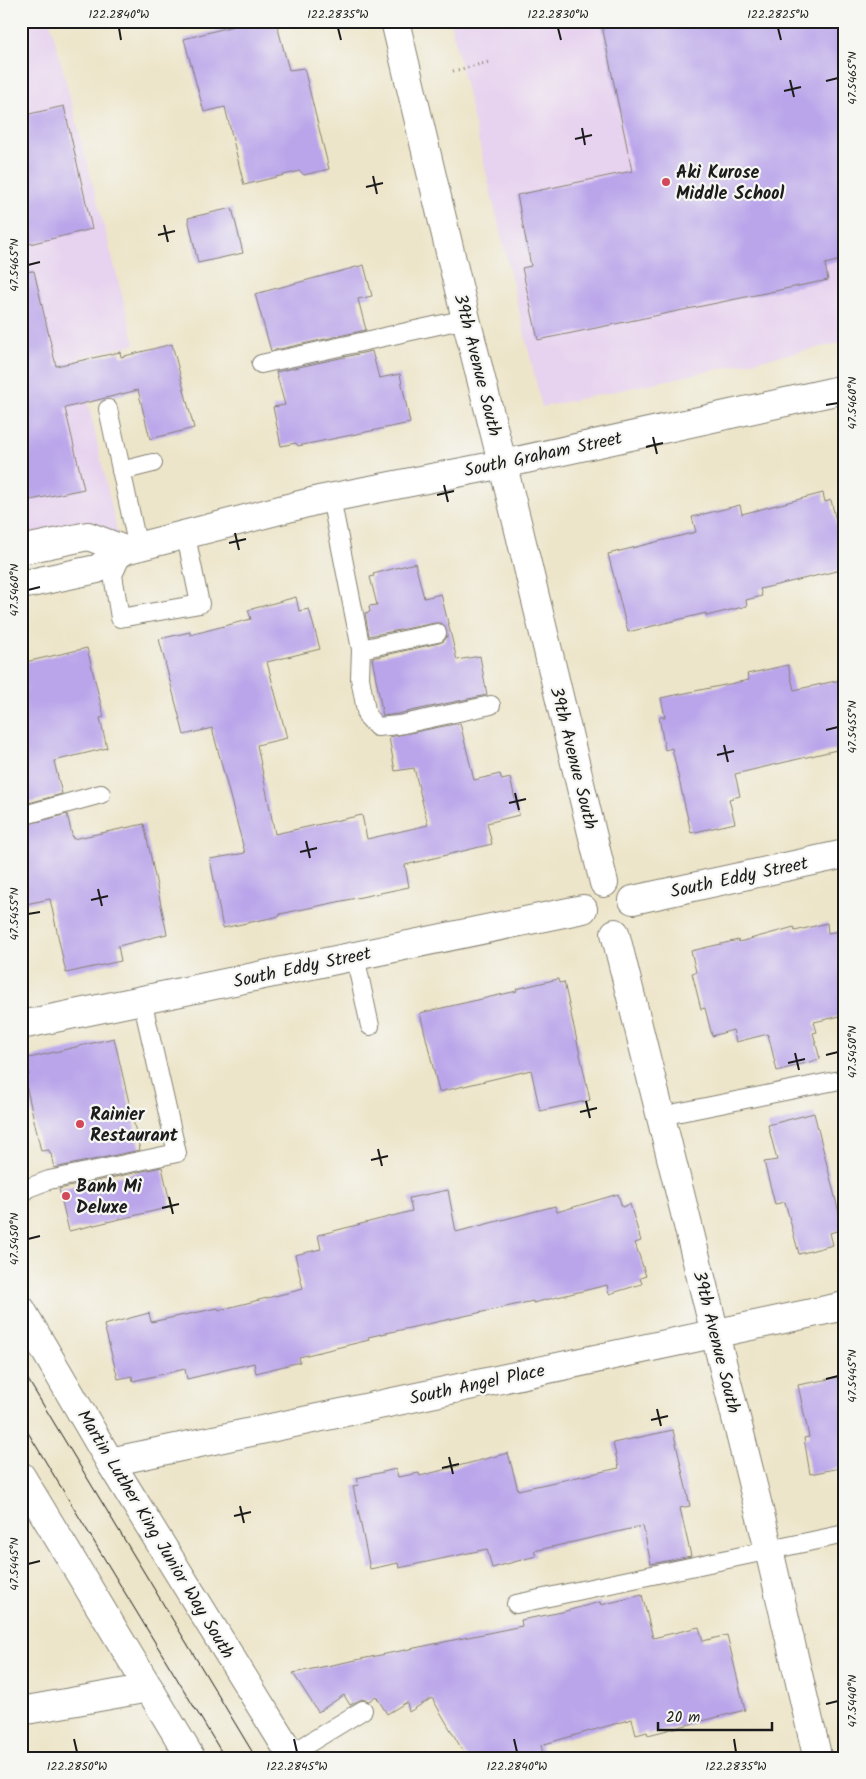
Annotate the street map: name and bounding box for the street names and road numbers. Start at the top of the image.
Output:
street label: 39th Avenue South [445,291,508,440]
street label: South Graham Street [462,424,626,486]
street label: 39th Avenue South [541,684,604,833]
street label: South Eddy Street [668,850,812,907]
street label: South Eddy Street [231,940,375,997]
street label: 39th Avenue South [684,1268,747,1417]
street label: South Angel Place [407,1357,548,1414]
street label: Martin Luther King Junior Way South [68,1404,241,1665]

